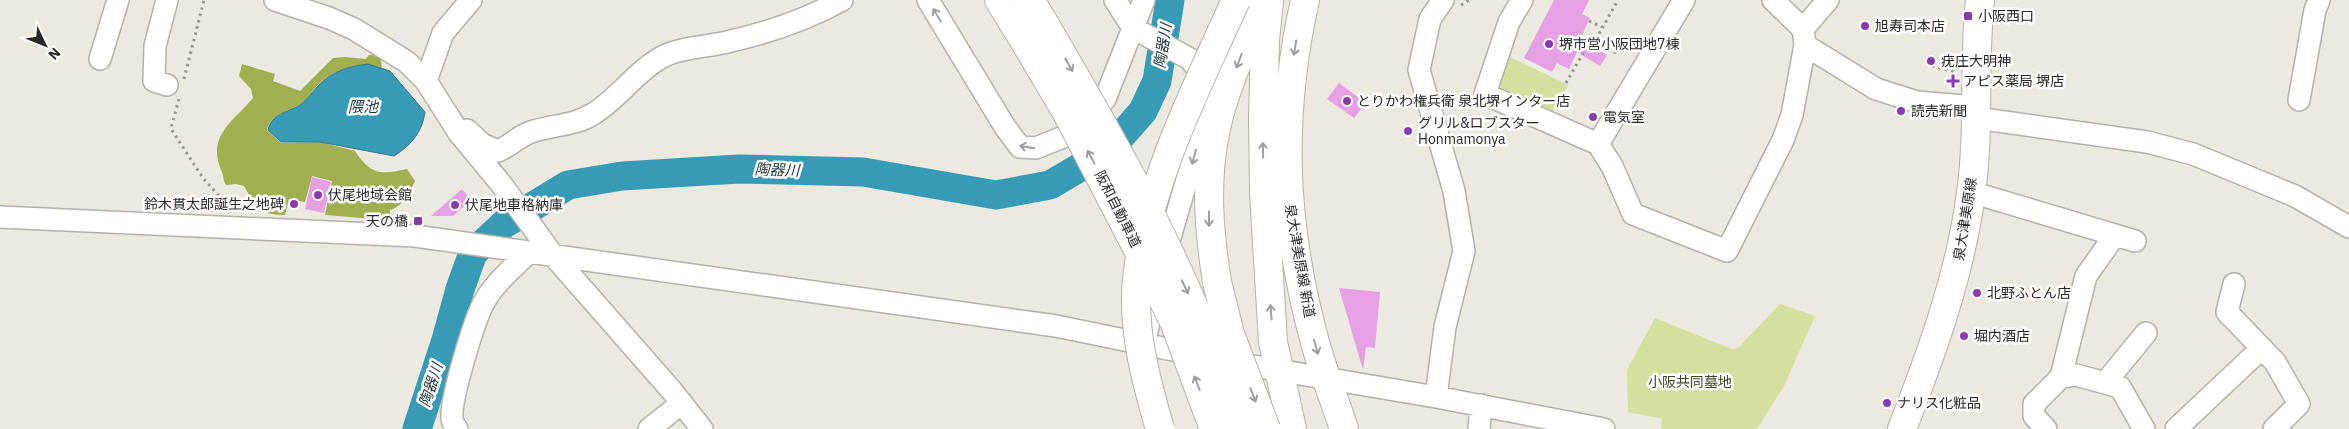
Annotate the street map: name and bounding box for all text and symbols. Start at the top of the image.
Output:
place label: 小阪西口 [1978,7,2034,25]
one-way arrow [932,9,942,23]
marker: 小阪西口 [1962,10,1974,22]
place label: 旭寿司本店 [1875,17,1945,35]
north arrow [20,20,70,70]
water label: 陶器川 [1150,20,1176,70]
marker: 旭寿司本店 [1859,20,1871,32]
place label: 堺市営小阪団地7棟 [1559,35,1679,53]
marker: 堺市営小阪団地7棟 [1543,38,1555,50]
one-way arrow [1289,39,1299,55]
text: N [44,44,65,64]
place label: 疣庄大明神 [1941,52,2011,70]
one-way arrow [1233,53,1243,68]
marker: 疣庄大明神 [1925,55,1937,67]
one-way arrow [1064,58,1074,73]
place label: アピス薬局 堺店 [1963,72,2064,90]
marker: アピス薬局 堺店 [1947,75,1959,87]
place label: とりかわ権兵衛 泉北堺インター店 [1357,92,1570,110]
marker: とりかわ権兵衛 泉北堺インター店 [1341,95,1353,107]
water label: 隈池 [348,97,380,116]
place label: 読売新聞 [1911,102,1967,120]
marker: 読売新聞 [1895,105,1907,117]
place label: 電気室 [1603,108,1645,126]
marker: 電気室 [1587,111,1599,123]
place label: グリル&ロブスター Honmamonya [1418,114,1540,148]
marker: グリル&ロブスター Honmamonya [1402,125,1414,137]
one-way arrow [1020,141,1036,151]
one-way arrow [1258,142,1268,158]
one-way arrow [1189,148,1198,164]
one-way arrow [1086,150,1095,165]
water label: 陶器川 [754,159,802,180]
street label: 阪和自動車道 [1091,167,1145,251]
street label: 泉大津美原線 [1950,176,1980,262]
place label: 伏尾地域会館 [328,186,412,204]
marker: 伏尾地域会館 [312,189,324,201]
place label: 鈴木貫太郎誕生之地碑 [144,195,284,213]
place label: 伏尾地車格納庫 [465,196,563,214]
marker: 鈴木貫太郎誕生之地碑 [288,198,300,210]
marker: 伏尾地車格納庫 [449,199,461,211]
street label: 泉大津美原線 新道 [1281,203,1319,319]
one-way arrow [1204,211,1214,227]
place label: 天の橋 [366,212,408,230]
marker: 天の橋 [412,215,424,227]
one-way arrow [1180,279,1190,294]
place label: 北野ふとん店 [1987,284,2071,302]
marker: 北野ふとん店 [1971,287,1983,299]
one-way arrow [1266,305,1276,321]
place label: 堀内酒店 [1974,327,2030,345]
marker: 堀内酒店 [1958,330,1970,342]
one-way arrow [1312,338,1322,354]
water label: 陶器川 [415,359,447,409]
park label: 小阪共同墓地 [1648,373,1732,391]
one-way arrow [1192,376,1201,392]
one-way arrow [1249,386,1258,402]
place label: ナリス化粧品 [1897,394,1981,412]
marker: ナリス化粧品 [1881,397,1893,409]

